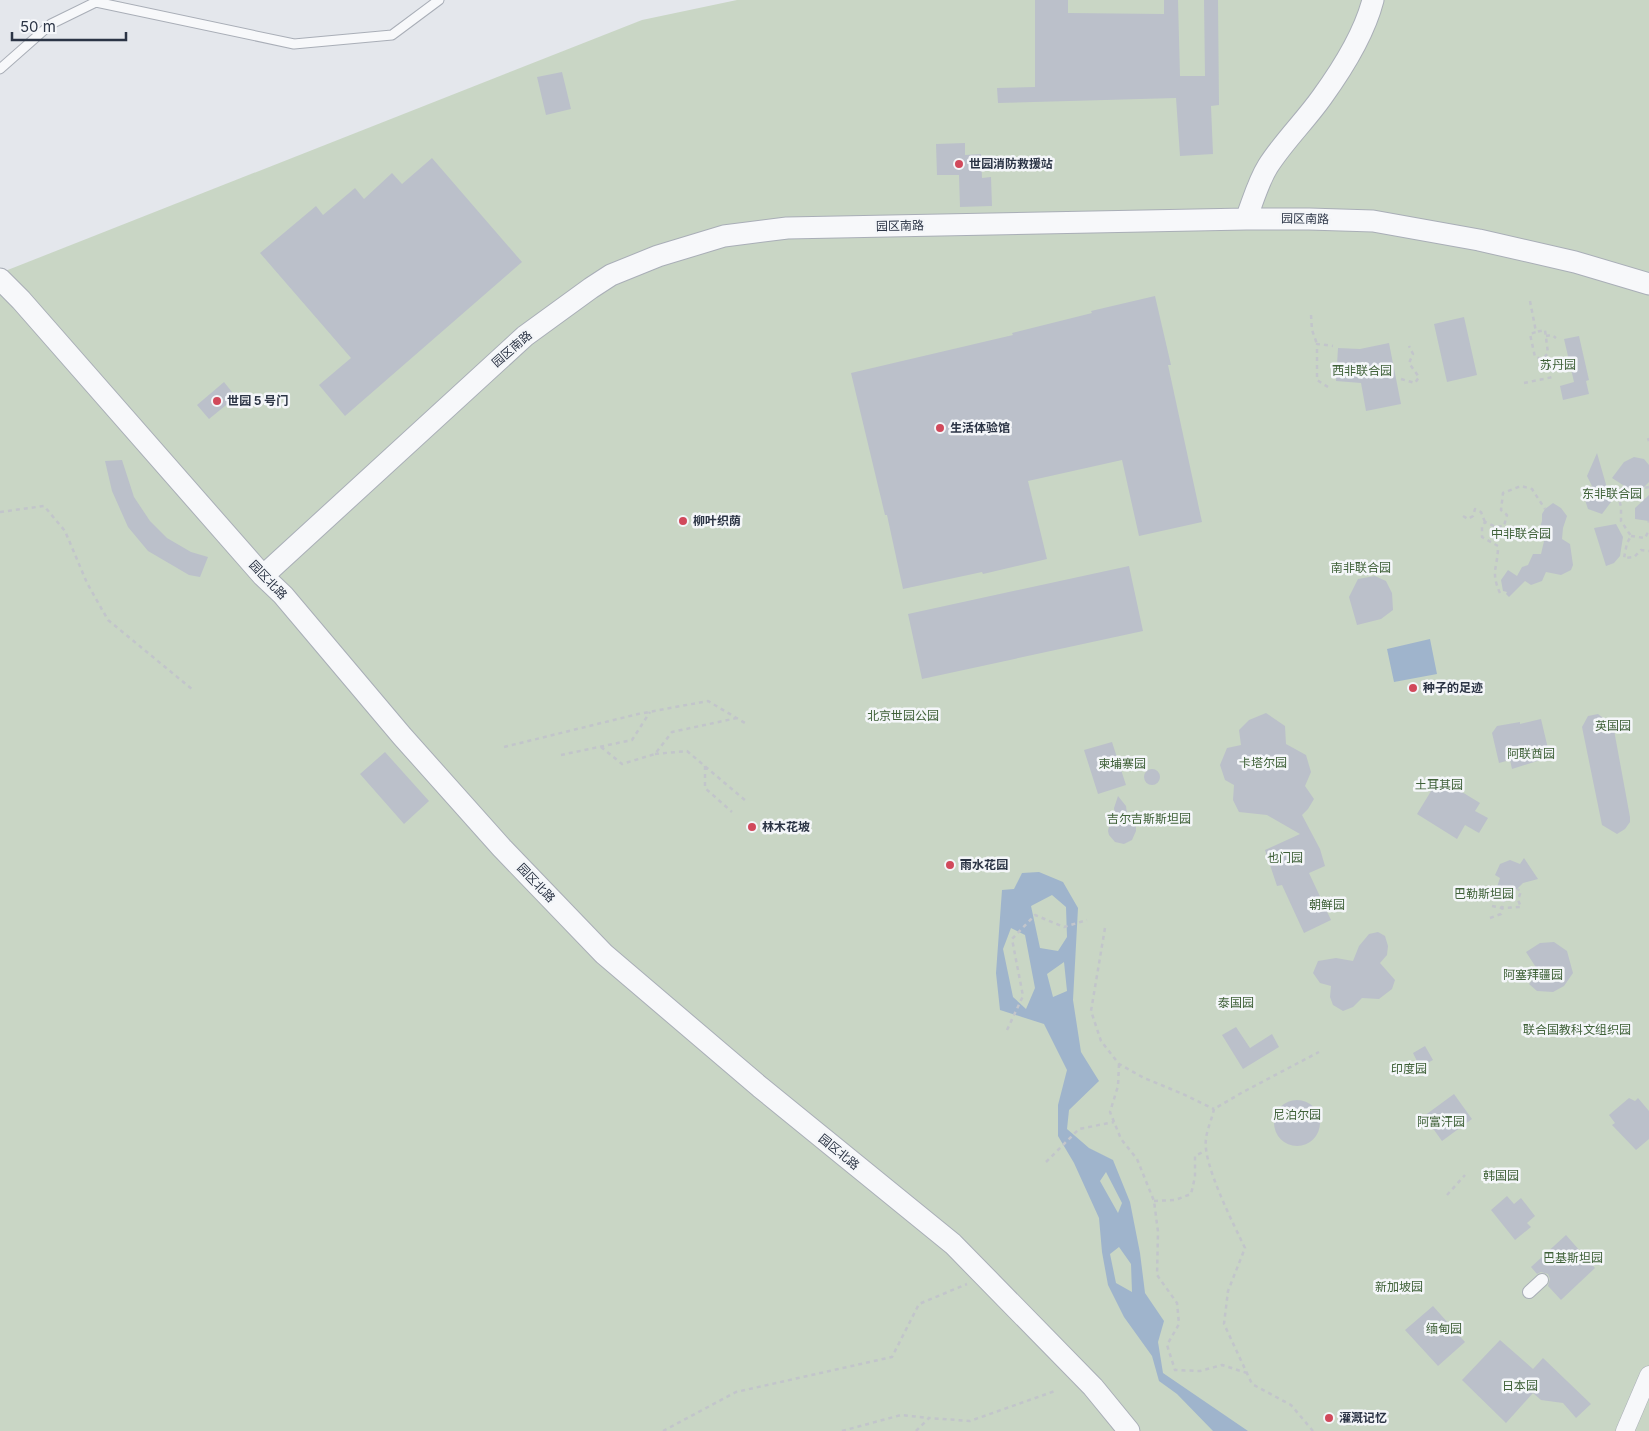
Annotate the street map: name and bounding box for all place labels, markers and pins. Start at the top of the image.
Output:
place label: 世园消防救援站 [969,156,1053,171]
marker: 世园消防救援站 [953,158,965,170]
place label: 世园 5 号门 [227,393,288,408]
marker: 世园 5 号门 [211,395,223,407]
place label: 生活体验馆 [950,420,1010,435]
marker: 生活体验馆 [934,422,946,434]
place label: 柳叶织荫 [693,513,741,528]
marker: 柳叶织荫 [677,515,689,527]
place label: 种子的足迹 [1423,680,1483,695]
marker: 种子的足迹 [1407,682,1419,694]
place label: 林木花坡 [762,819,810,834]
marker: 林木花坡 [746,821,758,833]
place label: 雨水花园 [960,857,1008,872]
marker: 雨水花园 [944,859,956,871]
place label: 灌溉记忆 [1339,1410,1387,1425]
marker: 灌溉记忆 [1323,1412,1335,1424]

